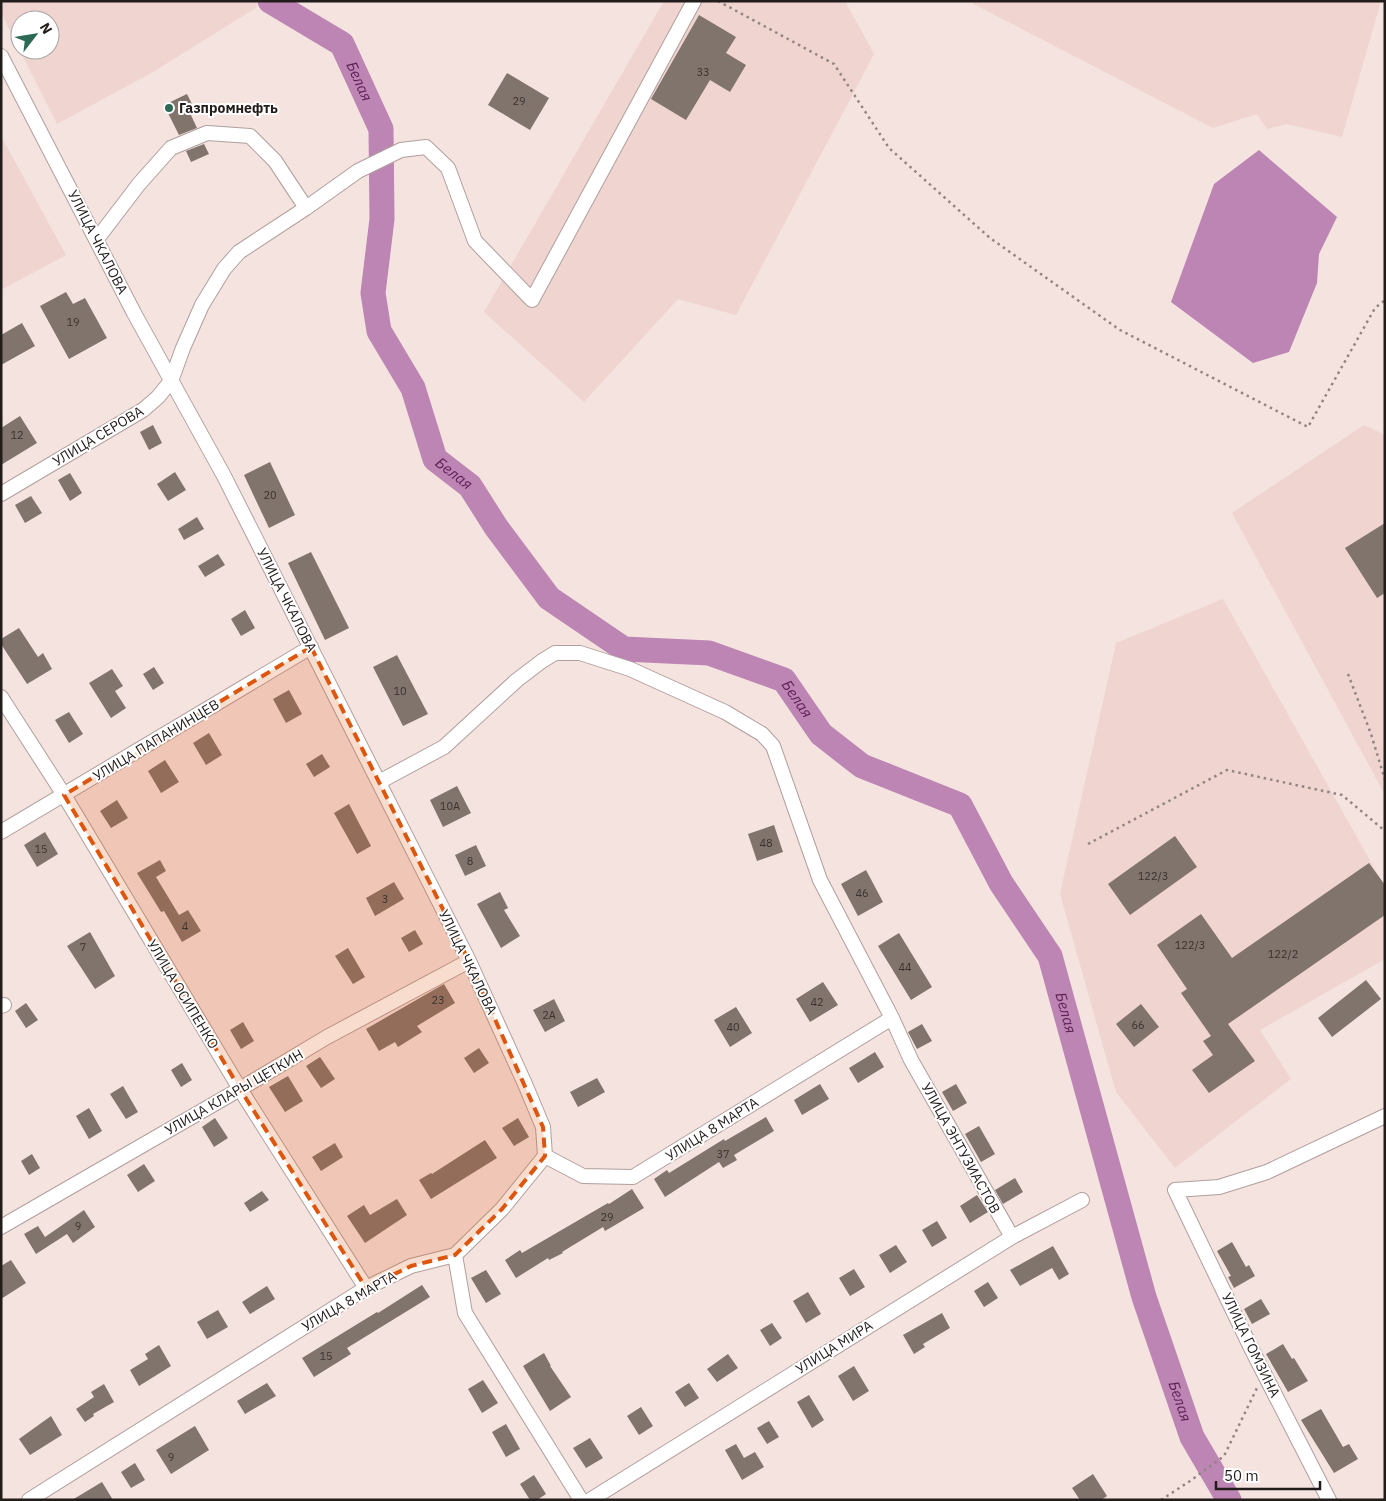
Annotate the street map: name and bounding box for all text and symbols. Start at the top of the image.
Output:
north arrow [10,10,60,60]
text: N [36,19,56,37]
water label: Белая [342,58,377,104]
house number: 33 [696,65,710,79]
house number: 29 [512,94,526,108]
place label: Газпромнефть [179,99,278,117]
marker: Газпромнефть [163,102,175,114]
street label: УЛИЦА ЧКАЛОВА [64,187,132,297]
house number: 19 [66,315,80,329]
street label: УЛИЦА СЕРОВА [49,402,147,470]
house number: 12 [10,428,24,442]
water label: Белая [432,453,477,494]
house number: 20 [263,488,277,502]
street label: УЛИЦА ЧКАЛОВА [253,545,321,655]
water label: Белая [778,676,817,721]
house number: 10 [393,684,407,698]
street label: УЛИЦА ПАПАНИНЦЕВ [90,695,222,785]
house number: 10А [440,799,460,813]
house number: 48 [759,836,773,850]
house number: 15 [34,842,48,856]
house number: 8 [467,854,473,868]
house number: 122/3 [1138,869,1168,883]
house number: 46 [855,886,869,900]
house number: 3 [382,892,388,906]
street label: УЛИЦА ЧКАЛОВА [435,907,501,1017]
house number: 4 [182,919,189,933]
street label: УЛИЦА ОСИПЕНКО [143,936,223,1052]
house number: 122/3 [1175,938,1205,952]
house number: 7 [80,940,86,954]
house number: 122/2 [1268,947,1298,961]
house number: 44 [898,960,912,974]
water label: Белая [1051,990,1081,1036]
house number: 23 [431,993,445,1007]
house number: 42 [810,995,824,1009]
house number: 2А [542,1008,556,1022]
house number: 66 [1131,1018,1145,1032]
house number: 40 [726,1020,740,1034]
street label: УЛИЦА КЛАРЫ ЦЕТКИН [162,1045,306,1139]
street label: УЛИЦА ЭНТУЗИАСТОВ [917,1079,1005,1217]
street label: УЛИЦА 8 МАРТА [662,1093,762,1165]
house number: 37 [716,1147,730,1161]
house number: 29 [600,1210,614,1224]
house number: 9 [75,1219,81,1233]
street label: УЛИЦА 8 МАРТА [299,1267,400,1335]
street label: УЛИЦА ГОМЗИНА [1218,1290,1284,1400]
street label: УЛИЦА МИРА [792,1316,876,1378]
house number: 15 [319,1349,333,1363]
water label: Белая [1164,1378,1196,1424]
house number: 9 [168,1450,174,1464]
scale bar [1216,1458,1320,1490]
text: 50 m [1224,1466,1259,1485]

